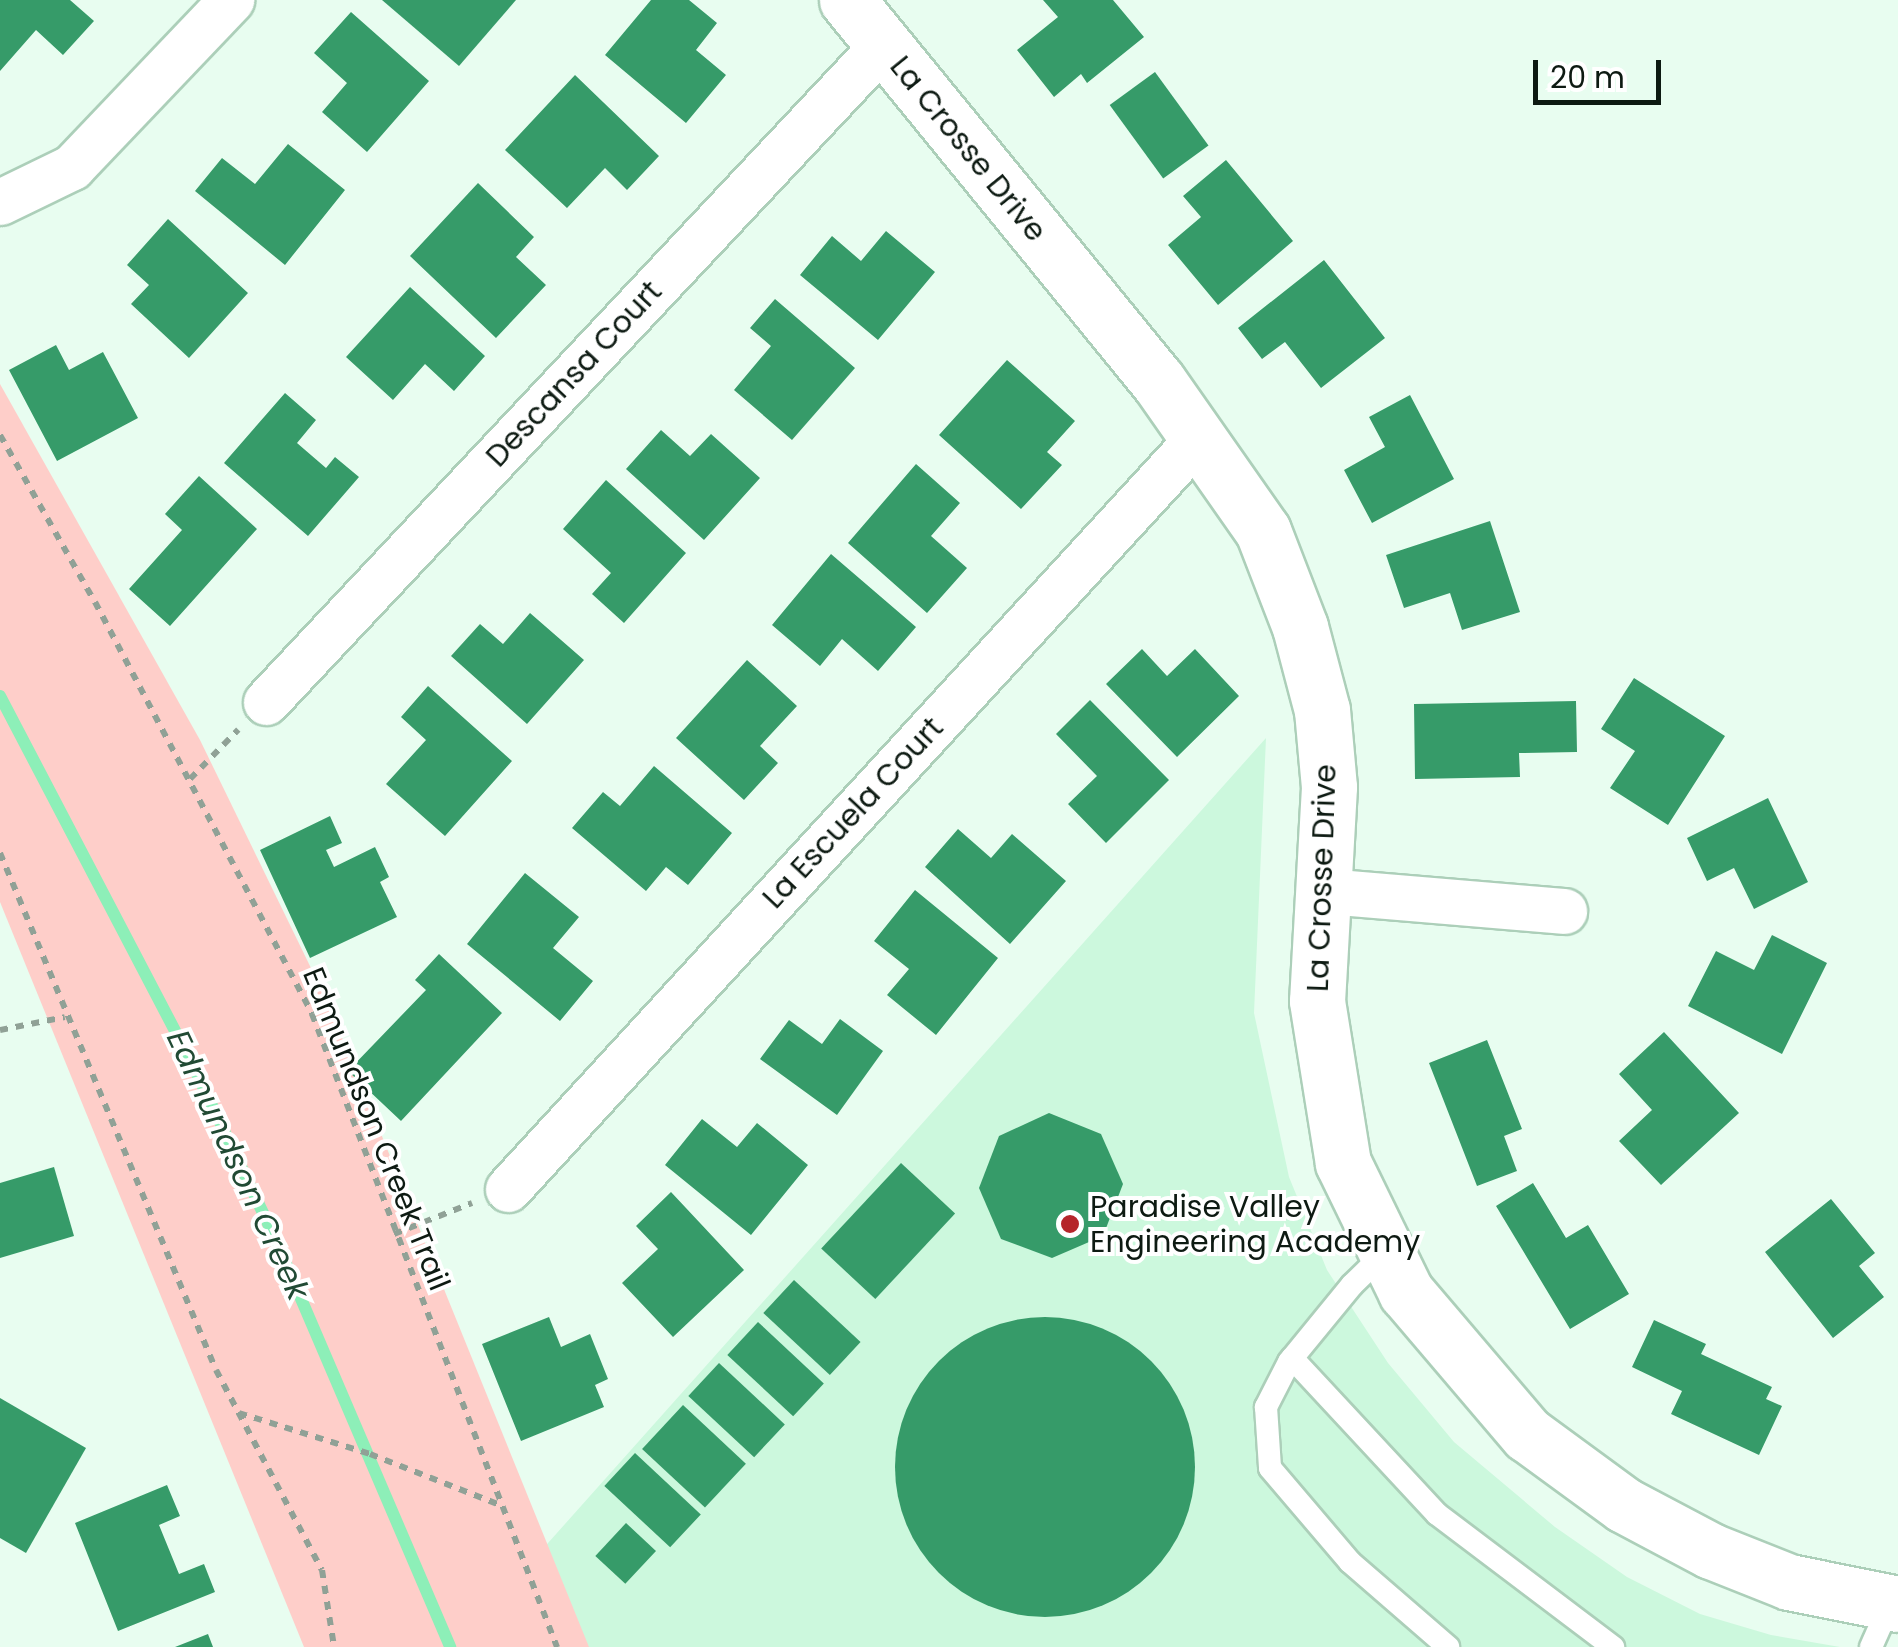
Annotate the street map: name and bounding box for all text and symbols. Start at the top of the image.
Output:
scale bar [1538,40,1666,102]
street label: La Crosse Drive [882,49,1054,249]
text: 20 m [1550,56,1625,99]
street label: Descansa Court [479,274,669,474]
street label: La Escuela Court [755,710,951,916]
street label: La Crosse Drive [1300,763,1344,993]
street label: Edmundson Creek Trail [295,962,457,1296]
water label: Edmundson Creek [159,1024,317,1306]
place label: Paradise Valley Engineering Academy [1090,1189,1420,1260]
marker: Paradise Valley Engineering Academy [1059,1213,1081,1235]

